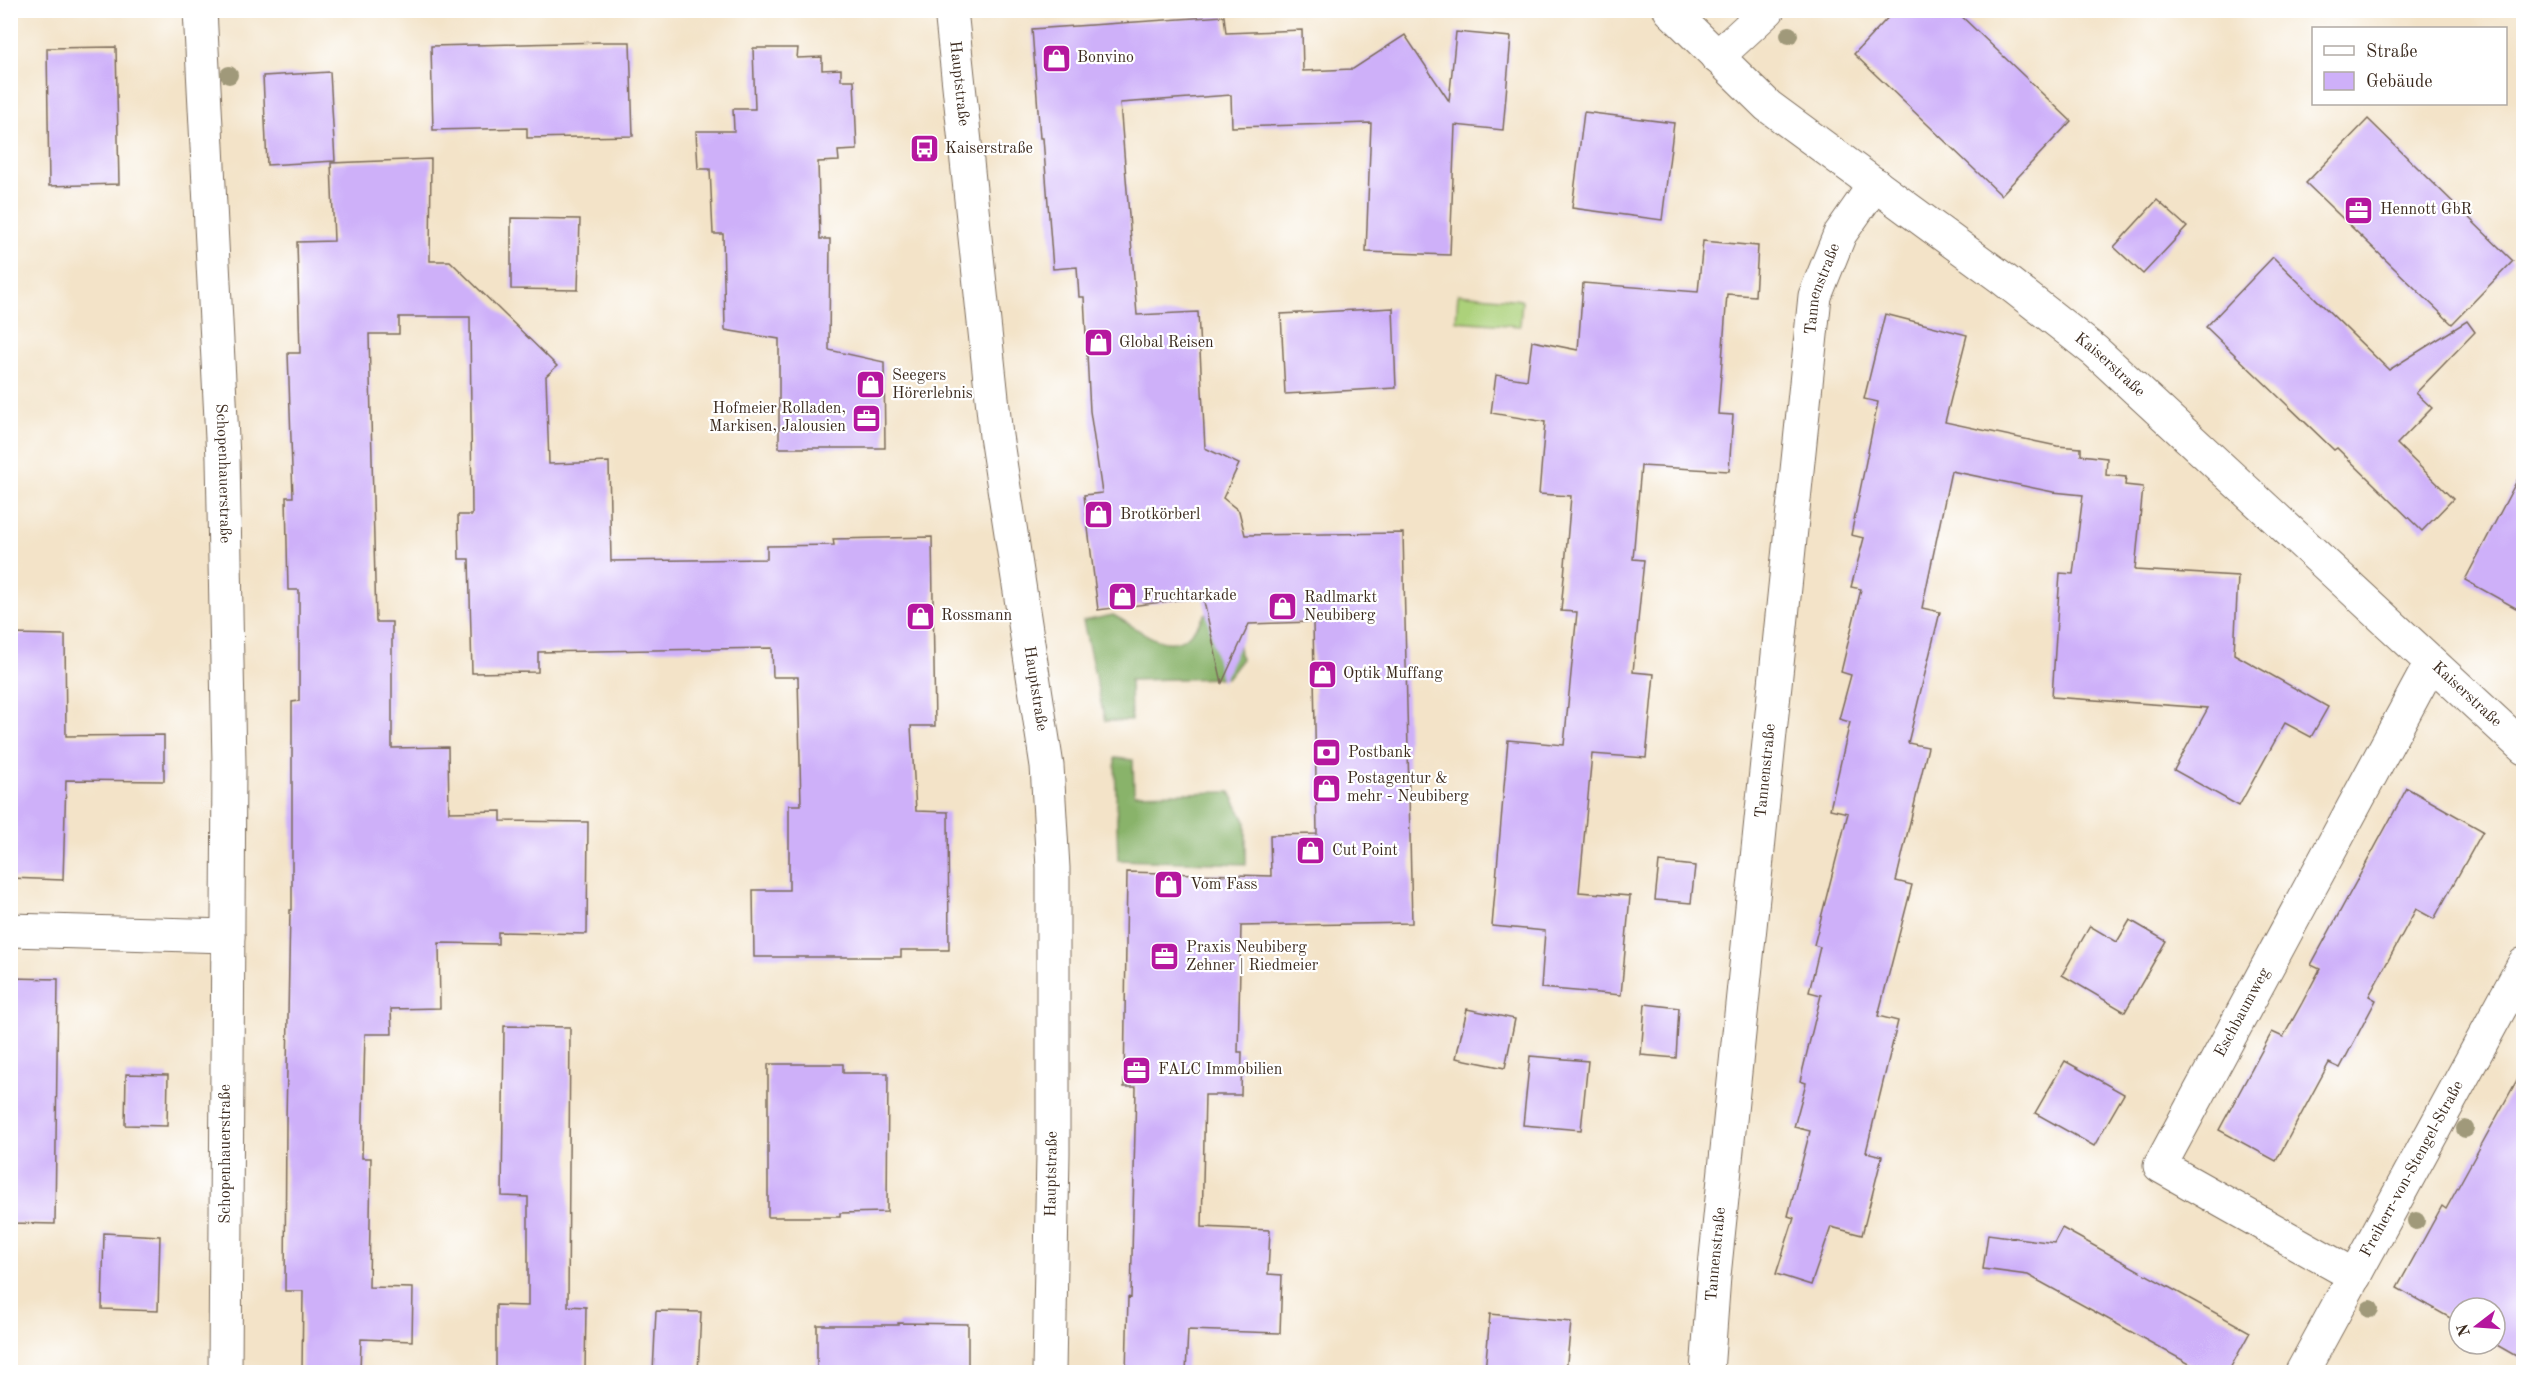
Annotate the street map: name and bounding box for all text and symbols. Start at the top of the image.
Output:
legend [2312,27,2507,105]
street label: Hauptstraße [946,40,971,127]
shop icon: Bonvino [1040,42,1072,74]
text: Straße [2366,43,2417,61]
place label: Bonvino [1077,50,1134,66]
text: Gebäude [2366,73,2433,91]
bus stop icon: Kaiserstraße [908,133,940,165]
place label: Kaiserstraße [945,141,1033,157]
office icon: Hennott GbR [2343,194,2375,226]
place label: Hennott GbR [2380,202,2472,218]
street label: Tannenstraße [1803,241,1843,335]
shop icon: Global Reisen [1082,327,1114,359]
street label: Kaiserstraße [2071,330,2148,400]
place label: Global Reisen [1119,335,1214,351]
place label: Seegers Hörerlebnis [892,368,973,402]
shop icon: Seegers Hörerlebnis [855,369,887,401]
place label: Hofmeier Rolladen, Markisen, Jalousien [709,401,846,435]
office icon: Hofmeier Rolladen, Markisen, Jalousien [851,402,883,434]
street label: Schopenhauerstraße [212,403,233,543]
shop icon: Brotkörberl [1083,499,1115,531]
place label: Brotkörberl [1120,507,1200,523]
shop icon: Fruchtarkade [1106,580,1138,612]
place label: Fruchtarkade [1143,588,1237,604]
place label: Radlmarkt Neubiberg [1304,590,1378,624]
shop icon: Radlmarkt Neubiberg [1267,591,1299,623]
shop icon: Rossmann [904,600,936,632]
place label: Rossmann [941,608,1013,624]
street label: Hauptstraße [1021,645,1050,732]
shop icon: Optik Muffang [1306,658,1338,690]
street label: Kaiserstraße [2429,659,2504,731]
place label: Optik Muffang [1343,666,1443,682]
street label: Tannenstraße [1753,723,1779,819]
bank icon: Postbank [1311,737,1343,769]
place label: Postbank [1348,745,1412,761]
place label: Postagentur & mehr - Neubiberg [1347,771,1469,805]
shop icon: Postagentur & mehr - Neubiberg [1310,772,1342,804]
shop icon: Cut Point [1295,835,1327,867]
place label: Cut Point [1332,843,1398,859]
shop icon: Vom Fass [1153,869,1185,901]
place label: Vom Fass [1190,877,1258,893]
place label: Praxis Neubiberg Zehner | Riedmeier [1186,940,1319,974]
office icon: Praxis Neubiberg Zehner | Riedmeier [1149,941,1181,973]
street label: Eschbaumweg [2212,965,2273,1060]
office icon: FALC Immobilien [1121,1054,1153,1086]
place label: FALC Immobilien [1158,1062,1283,1078]
street label: Freiherr-von-Stengel-Straße [2358,1078,2467,1260]
street label: Schopenhauerstraße [218,1084,234,1224]
street label: Hauptstraße [1043,1131,1061,1217]
street label: Tannenstraße [1704,1206,1729,1302]
north arrow [2447,1296,2507,1356]
text: N [2455,1321,2474,1338]

